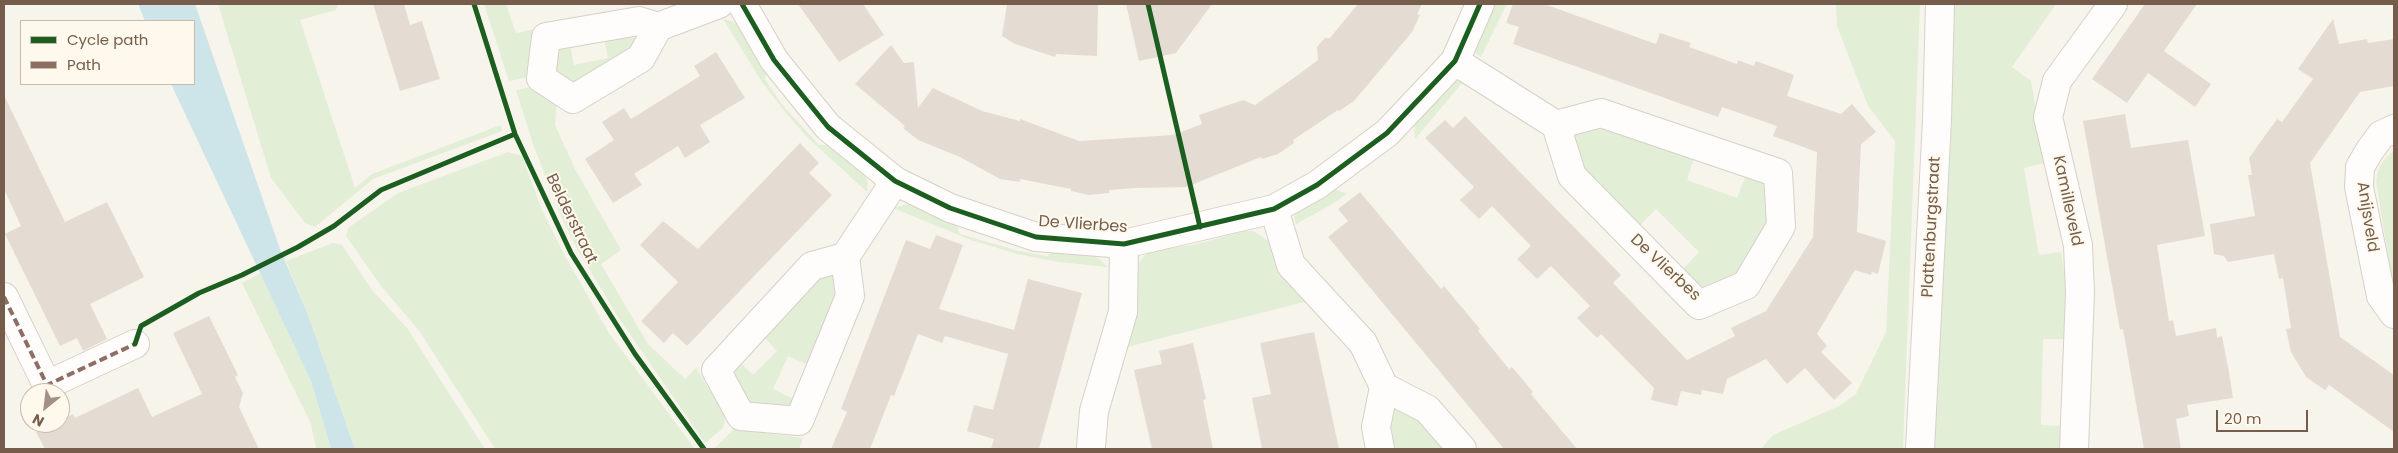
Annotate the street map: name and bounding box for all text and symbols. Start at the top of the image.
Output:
legend [20,20,195,85]
text: Cycle path [67,29,148,50]
text: Path [67,54,101,75]
street label: Kamilleveld [2048,154,2086,248]
street label: Plattenburgstraat [1919,156,1945,298]
street label: Belderstraat [541,171,601,267]
street label: Anijsveld [2352,180,2382,254]
street label: De Vlierbes [1038,212,1128,238]
street label: De Vlierbes [1626,231,1704,305]
north arrow [20,383,70,433]
scale bar [2218,400,2310,432]
text: 20 m [2224,408,2262,429]
text: N [29,409,48,432]

